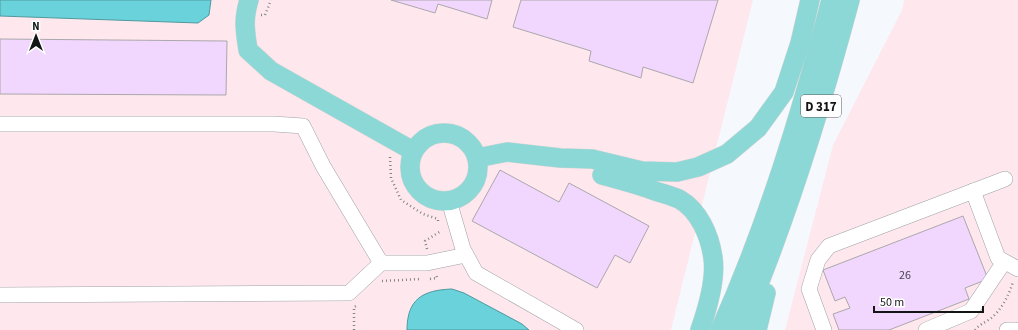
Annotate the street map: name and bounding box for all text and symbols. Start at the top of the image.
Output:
north arrow [16,16,56,56]
text: N [32,19,40,34]
road number: D 317 [801,95,841,117]
house number: 26 [899,267,911,284]
scale bar [874,288,983,314]
text: 50 m [880,294,904,311]

